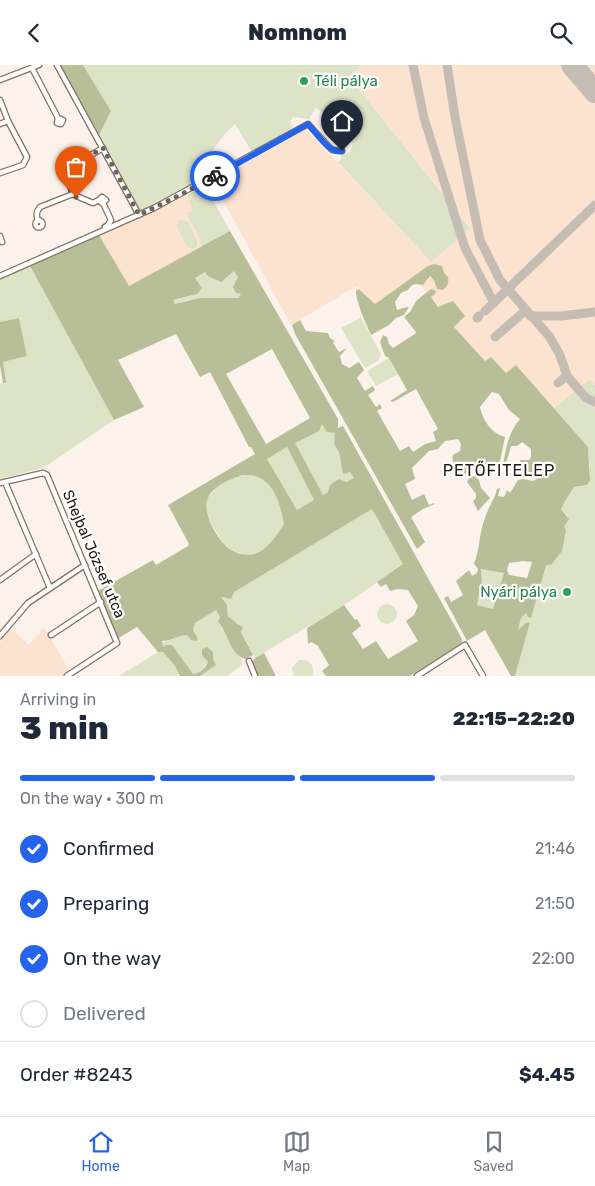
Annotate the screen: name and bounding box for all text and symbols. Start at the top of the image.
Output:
icon: back [20,19,48,47]
text: Nomnom [248,19,347,46]
icon: search [547,19,575,47]
place label: Téli pálya [314,72,378,90]
marker: Téli pálya [298,75,310,87]
pin [321,100,363,151]
icon: home [328,107,356,135]
pin [55,146,97,197]
courier [190,151,240,201]
icon: bag [62,153,90,181]
icon: bike [201,162,229,190]
district label: PETŐFITELEP [443,460,555,480]
street label: Shejbal József utca [59,487,129,621]
place label: Nyári pálya [480,583,557,601]
marker: Nyári pálya [561,586,573,598]
text: Arriving in [20,690,96,709]
text: 22:15–22:20 [453,707,575,730]
text: 3 min [20,709,109,747]
text: On the way · 300 m [20,789,163,808]
icon: check [20,835,48,863]
text: Confirmed [63,837,154,860]
text: 21:46 [535,839,575,858]
icon: check [20,890,48,918]
text: Preparing [63,892,149,915]
text: 21:50 [535,894,575,913]
icon: check [20,945,48,973]
text: On the way [63,947,161,970]
text: 22:00 [532,949,575,968]
text: Delivered [63,1002,146,1025]
text: Order #8243 [20,1063,133,1086]
text: $4.45 [519,1063,575,1086]
tab: Home [81,1128,120,1175]
tab: Map [283,1128,311,1175]
tab: Saved [474,1128,514,1175]

